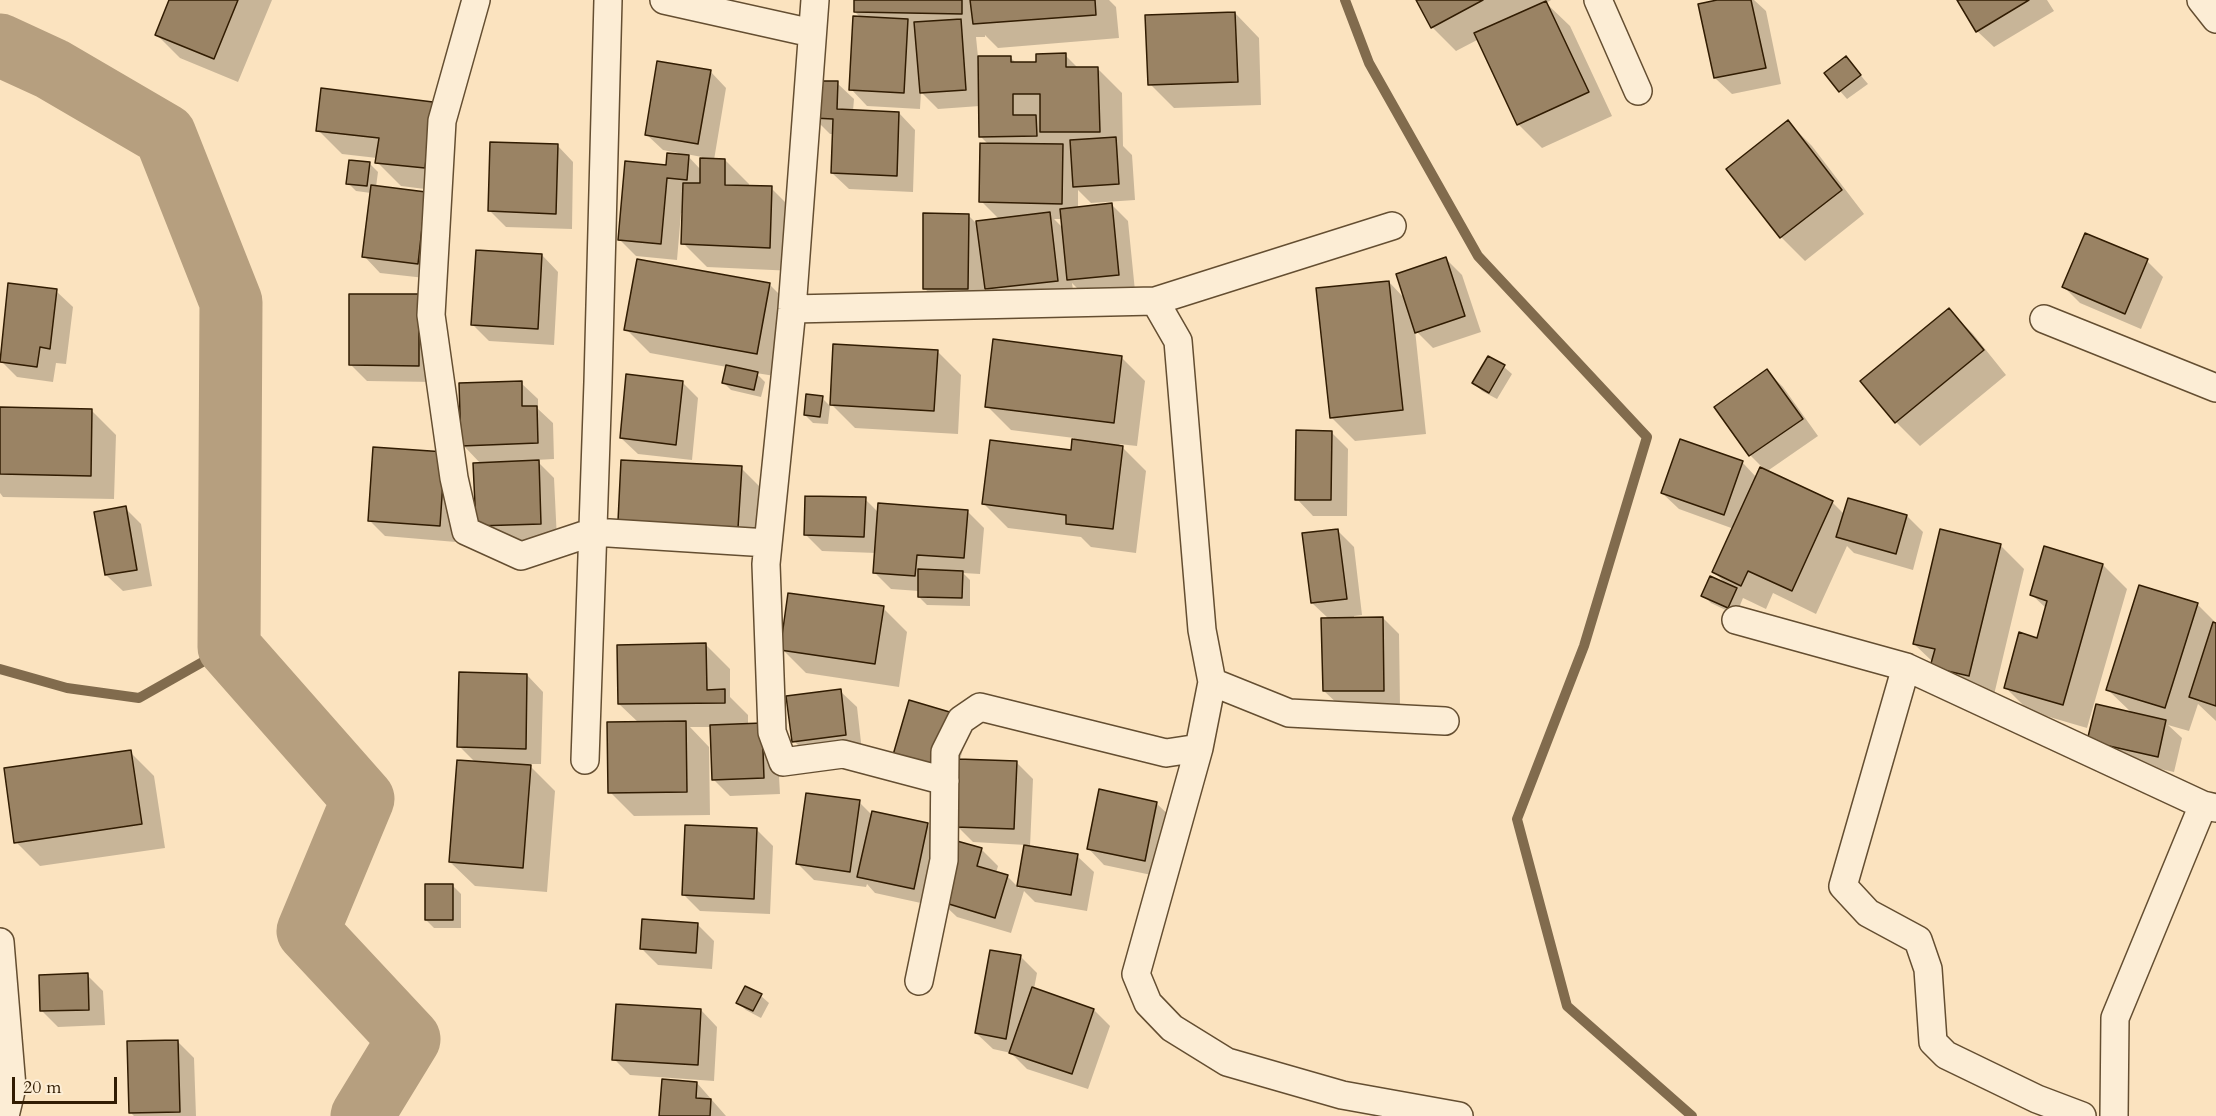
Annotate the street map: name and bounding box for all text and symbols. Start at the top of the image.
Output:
scale bar [15,1065,120,1103]
text: 20 m [23,1075,62,1100]

